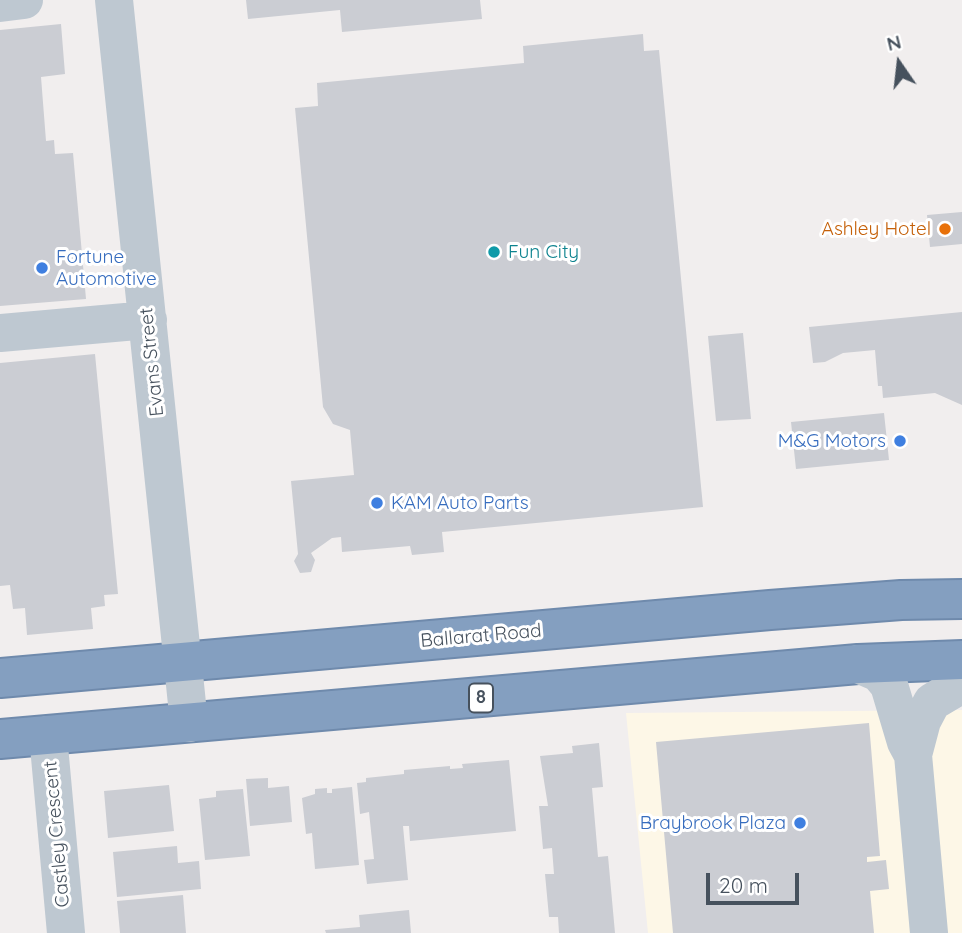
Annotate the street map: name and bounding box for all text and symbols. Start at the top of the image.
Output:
north arrow [864,28,934,98]
text: N [884,29,904,56]
place label: Ashley Hotel [822,218,931,240]
marker: Ashley Hotel [937,221,953,237]
place label: Fun City [508,241,579,263]
marker: Fun City [486,244,502,260]
place label: Fortune Automotive [56,246,157,290]
marker: Fortune Automotive [34,260,50,276]
street label: Evans Street [135,307,169,417]
place label: M&G Motors [778,430,886,452]
marker: M&G Motors [892,433,908,449]
place label: KAM Auto Parts [391,492,529,514]
marker: KAM Auto Parts [369,495,385,511]
street label: Ballarat Road [419,619,543,653]
road number: 8 [469,684,493,712]
street label: Castley Crescent [39,760,75,908]
place label: Braybrook Plaza [640,812,786,834]
marker: Braybrook Plaza [792,815,808,831]
scale bar [710,860,803,904]
text: 20 m [719,872,768,898]

